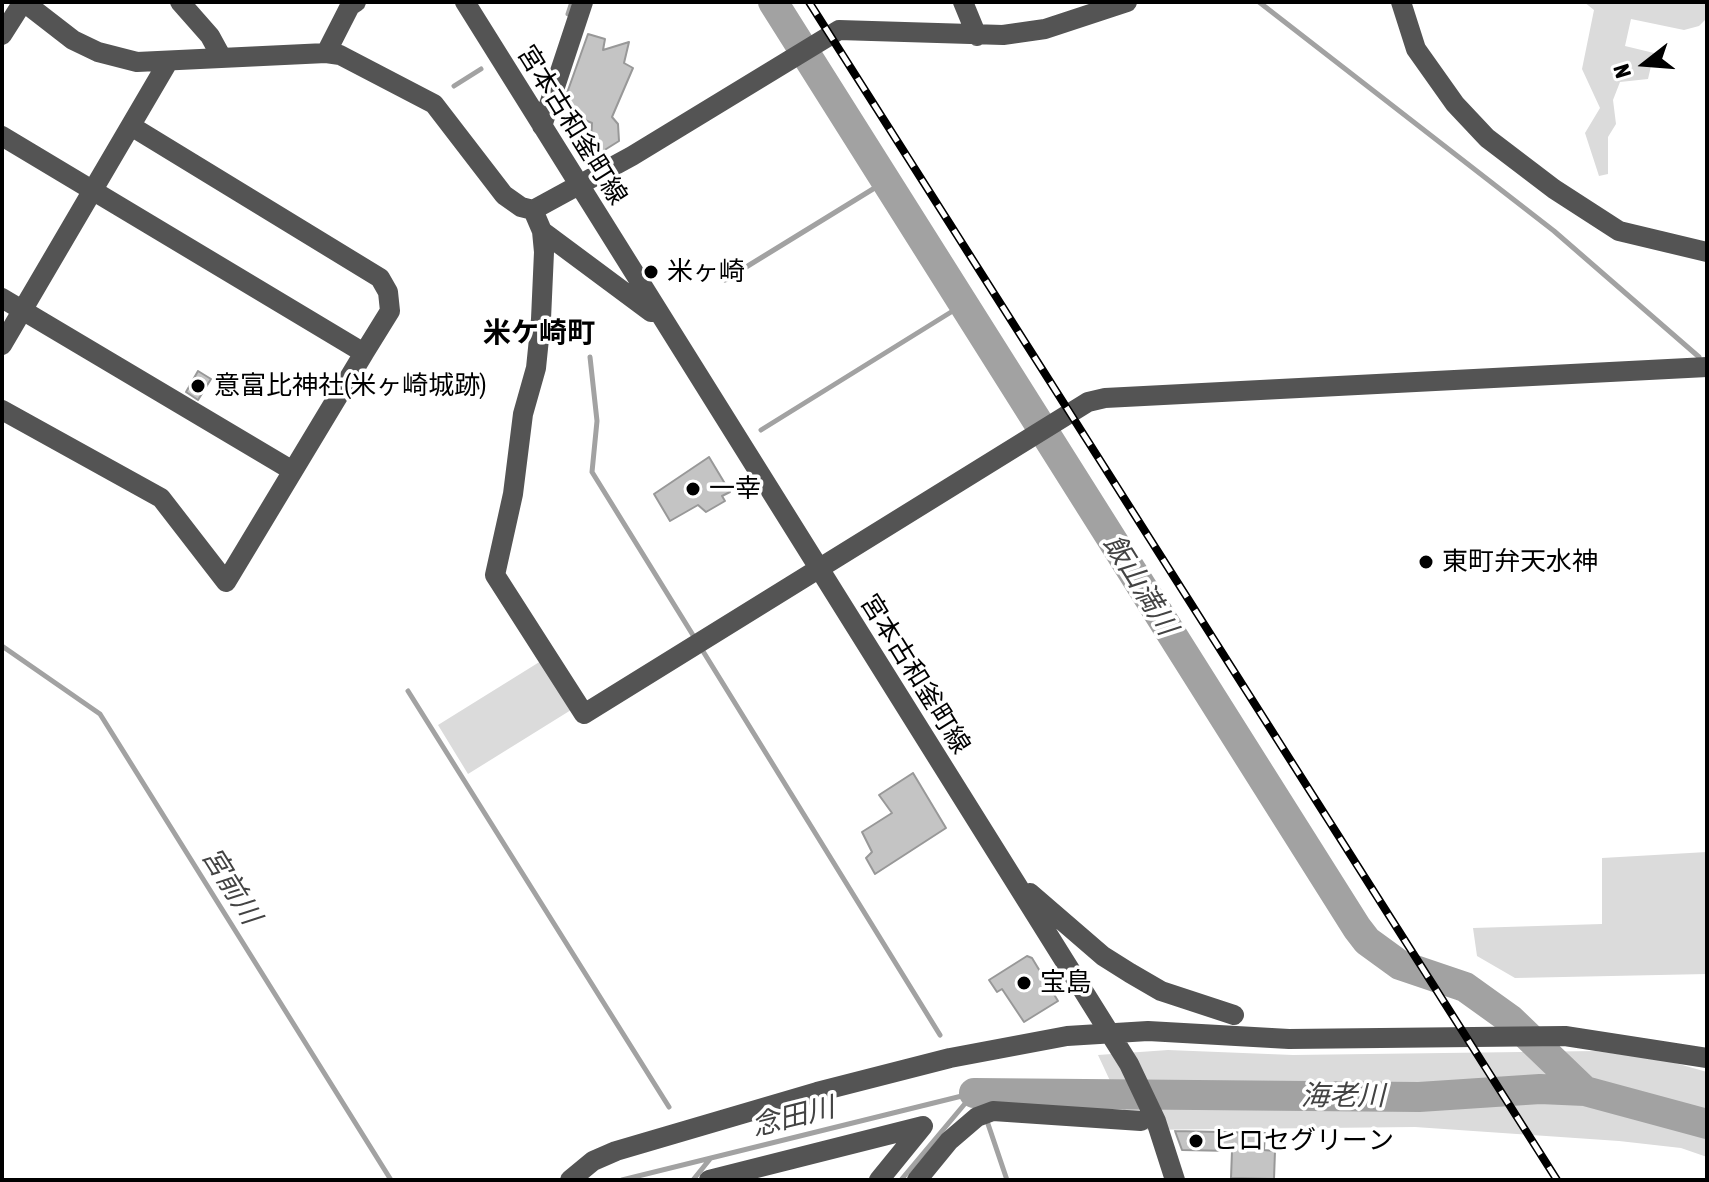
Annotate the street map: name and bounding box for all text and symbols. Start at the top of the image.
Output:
north arrow [1605,24,1685,104]
street label: 宮本古和釜町線 [511,40,633,210]
text: N [1608,61,1636,81]
place label: 米ヶ崎 [667,256,745,288]
marker: 米ヶ崎 [642,263,660,281]
district label: 米ケ崎町 [483,316,595,350]
place label: 意富比神社(米ヶ崎城跡) [214,370,486,402]
marker: 意富比神社(米ヶ崎城跡) [189,377,207,395]
place label: 一幸 [709,473,761,505]
marker: 一幸 [684,480,702,498]
water label: 飯山満川 [1096,529,1184,641]
place label: 東町弁天水神 [1442,546,1598,578]
marker: 東町弁天水神 [1417,553,1435,571]
street label: 宮本古和釜町線 [854,589,976,759]
water label: 宮前川 [194,841,268,931]
place label: 宝島 [1040,967,1092,999]
marker: 宝島 [1015,974,1033,992]
water label: 海老川 [1301,1079,1385,1113]
water label: 念田川 [748,1091,838,1143]
place label: ヒロセグリーン [1212,1125,1394,1157]
marker: ヒロセグリーン [1187,1132,1205,1150]

